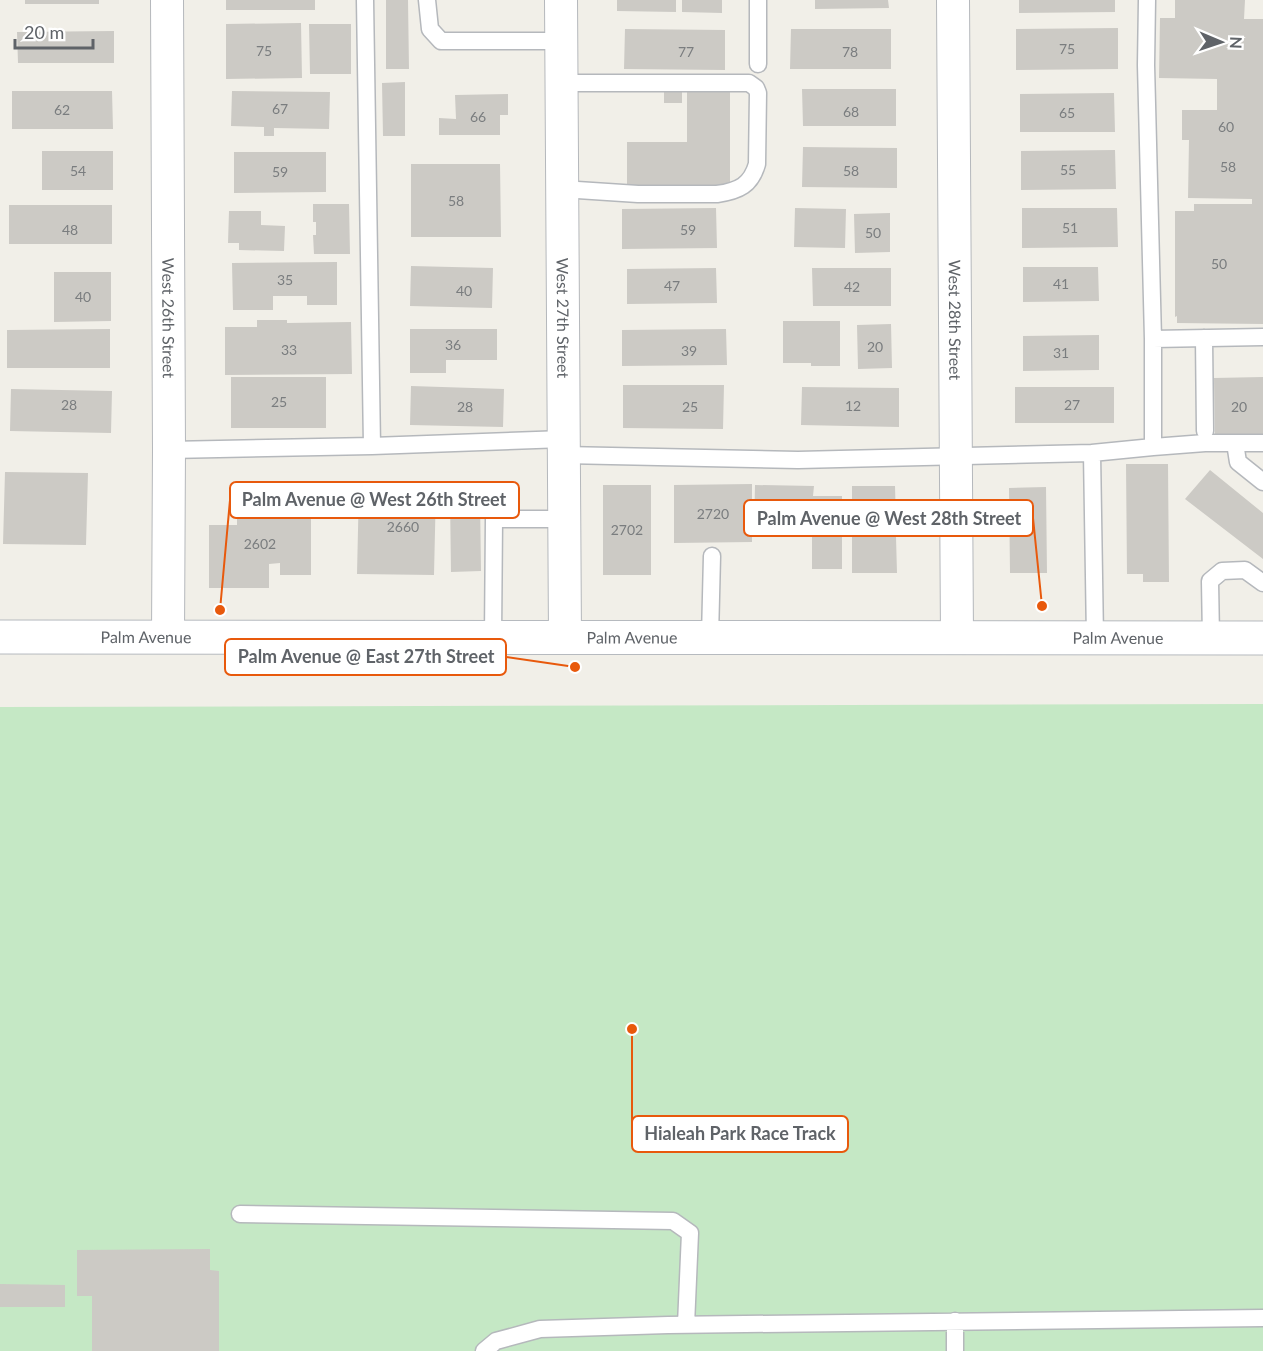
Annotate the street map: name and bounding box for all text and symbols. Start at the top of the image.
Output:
scale bar [15,12,93,50]
north arrow [1191,12,1251,72]
text: 20 m [24,21,64,43]
text: N [1227,36,1246,49]
house number: 75 [1059,40,1075,57]
house number: 75 [256,42,272,59]
house number: 77 [678,43,694,60]
house number: 78 [842,43,858,60]
house number: 67 [272,100,288,117]
house number: 62 [54,101,70,118]
house number: 68 [843,103,859,120]
house number: 65 [1059,104,1075,121]
house number: 66 [470,108,486,125]
house number: 60 [1218,118,1234,135]
house number: 58 [1220,158,1236,175]
house number: 55 [1060,161,1076,178]
house number: 54 [70,162,86,179]
house number: 58 [843,162,859,179]
house number: 59 [272,163,288,180]
house number: 58 [448,192,464,209]
house number: 51 [1062,219,1078,236]
house number: 48 [62,221,78,238]
house number: 59 [680,221,696,238]
house number: 50 [865,224,881,241]
house number: 50 [1211,255,1227,272]
street label: West 26th Street [159,258,179,379]
street label: West 27th Street [554,258,573,379]
street label: West 28th Street [946,260,965,381]
house number: 35 [277,271,293,288]
house number: 41 [1053,275,1069,292]
house number: 47 [664,277,680,294]
house number: 42 [844,278,860,295]
house number: 40 [456,282,472,299]
house number: 40 [75,288,91,305]
house number: 36 [445,336,461,353]
house number: 20 [867,338,883,355]
house number: 33 [281,341,297,358]
house number: 39 [681,342,697,359]
house number: 31 [1053,344,1069,361]
house number: 25 [271,393,287,410]
house number: 28 [61,396,77,413]
house number: 27 [1064,396,1080,413]
house number: 12 [845,397,861,414]
house number: 28 [457,398,473,415]
house number: 25 [682,398,698,415]
house number: 20 [1231,398,1247,415]
callout: Palm Avenue @ West 26th Street [230,482,519,518]
text: Palm Avenue @ West 26th Street [242,488,507,510]
callout: Palm Avenue @ West 28th Street [744,500,1033,536]
house number: 2720 [697,505,729,522]
text: Palm Avenue @ West 28th Street [757,507,1022,529]
house number: 2660 [387,518,419,535]
house number: 2702 [611,521,643,538]
house number: 2602 [244,535,276,552]
street label: Palm Avenue [101,627,191,646]
street label: Palm Avenue [587,627,677,647]
street label: Palm Avenue [1073,628,1163,647]
callout: Palm Avenue @ East 27th Street [225,639,506,675]
text: Palm Avenue @ East 27th Street [238,645,495,667]
callout: Hialeah Park Race Track [632,1116,848,1152]
text: Hialeah Park Race Track [644,1122,836,1144]

